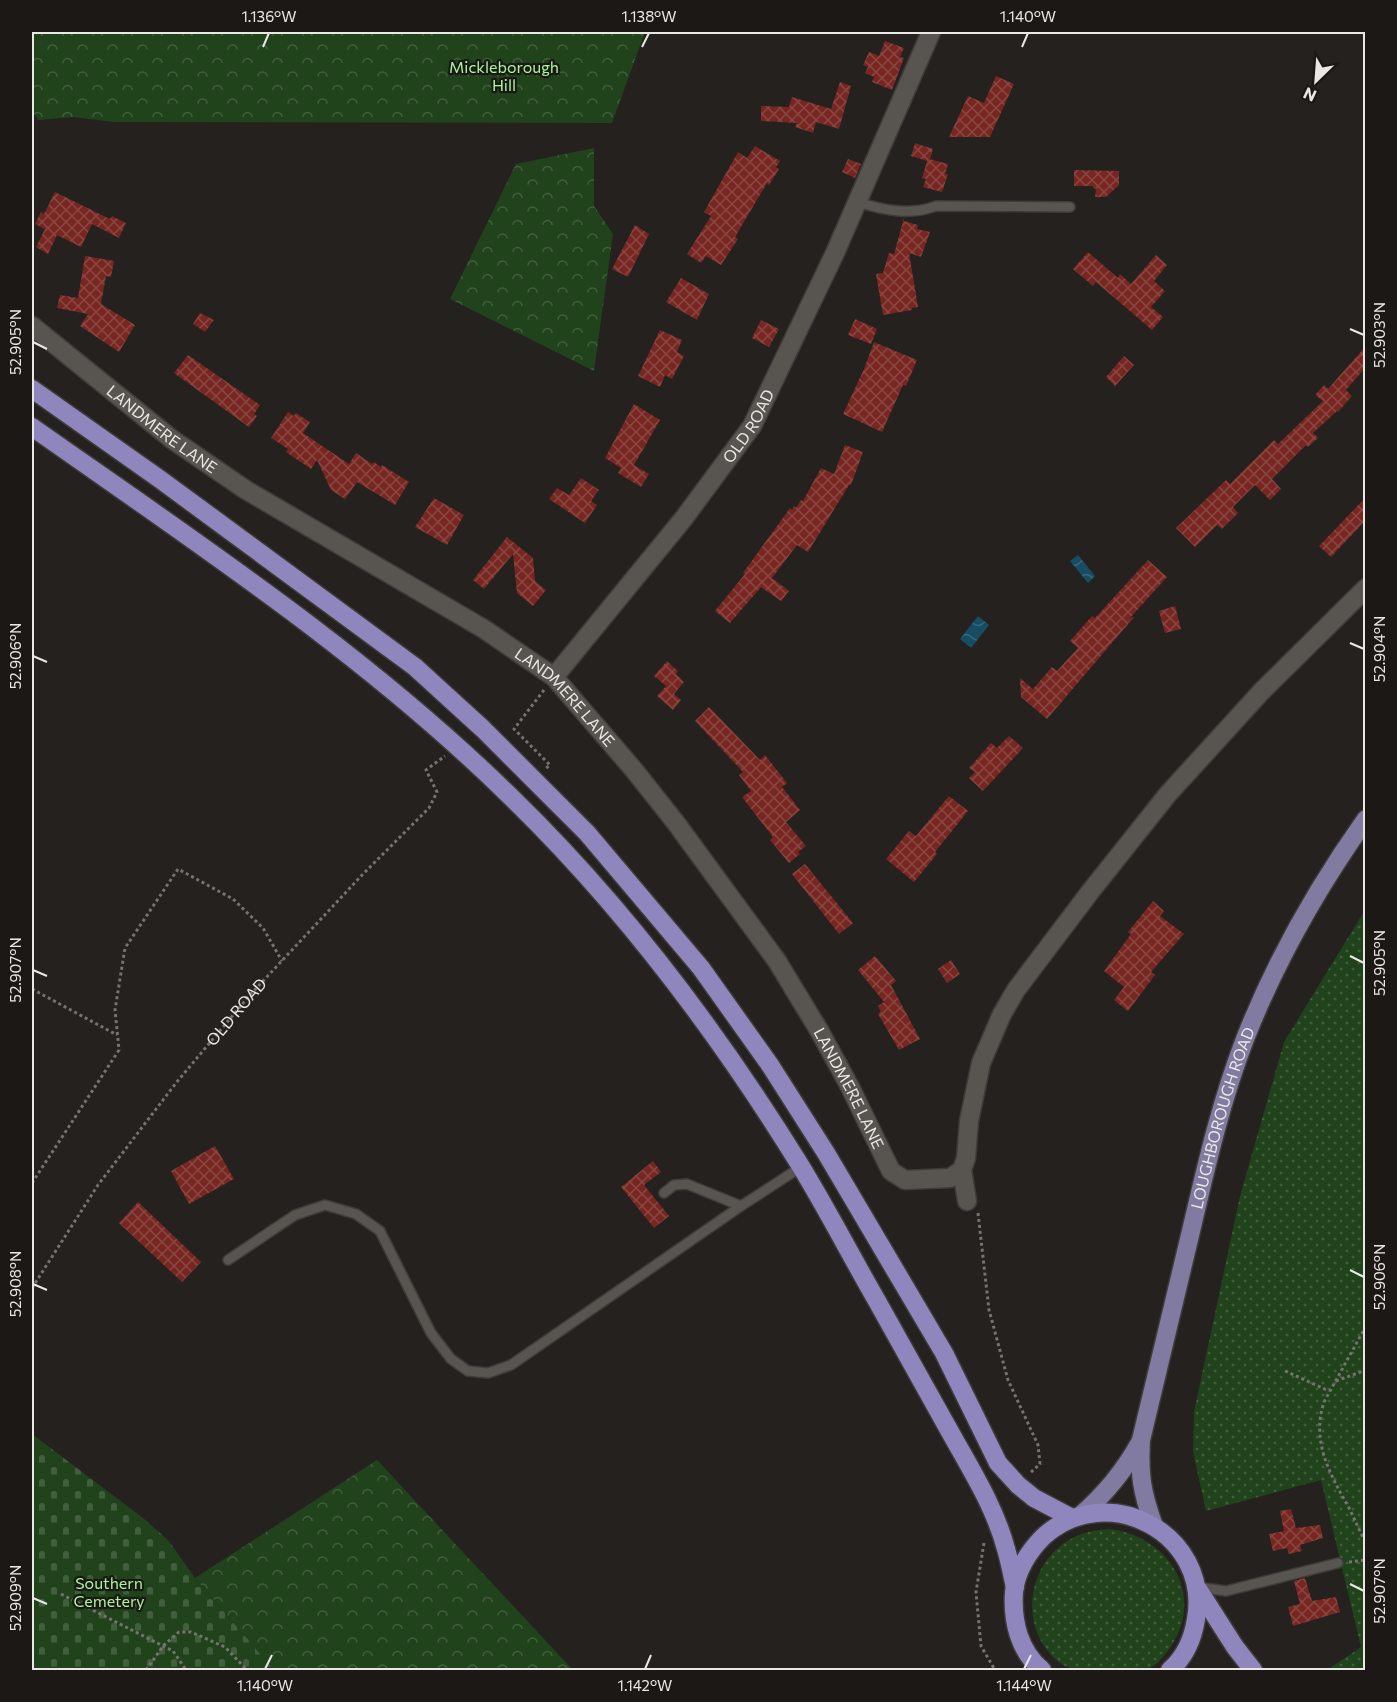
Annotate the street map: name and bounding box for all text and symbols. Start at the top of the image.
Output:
text: 1.136°W [241,7,297,25]
text: 1.138°W [621,7,677,25]
text: 1.140°W [1000,7,1056,25]
north arrow [1286,51,1346,111]
park label: Mickleborough Hill [449,57,559,94]
text: N [1300,84,1319,106]
text: 52.903°N [1370,302,1388,368]
text: 52.905°N [6,309,24,375]
street label: LANDMERE LANE [103,381,221,477]
street label: OLD ROAD [718,386,777,466]
text: 52.904°N [1370,616,1388,682]
text: 52.906°N [6,623,24,689]
street label: LANDMERE LANE [512,643,619,750]
text: 52.905°N [1370,930,1388,996]
text: 52.907°N [6,937,24,1003]
street label: OLD ROAD [202,974,270,1049]
street label: LANDMERE LANE [810,1024,889,1152]
street label: LOUGHBOROUGH ROAD [1186,1024,1258,1211]
text: 52.906°N [1370,1244,1388,1310]
text: 52.908°N [6,1251,24,1317]
text: 52.907°N [1370,1558,1388,1624]
text: 52.909°N [6,1565,24,1631]
park label: Southern Cemetery [73,1573,145,1610]
text: 1.140°W [237,1676,293,1694]
text: 1.142°W [618,1676,672,1694]
text: 1.144°W [996,1676,1052,1694]

